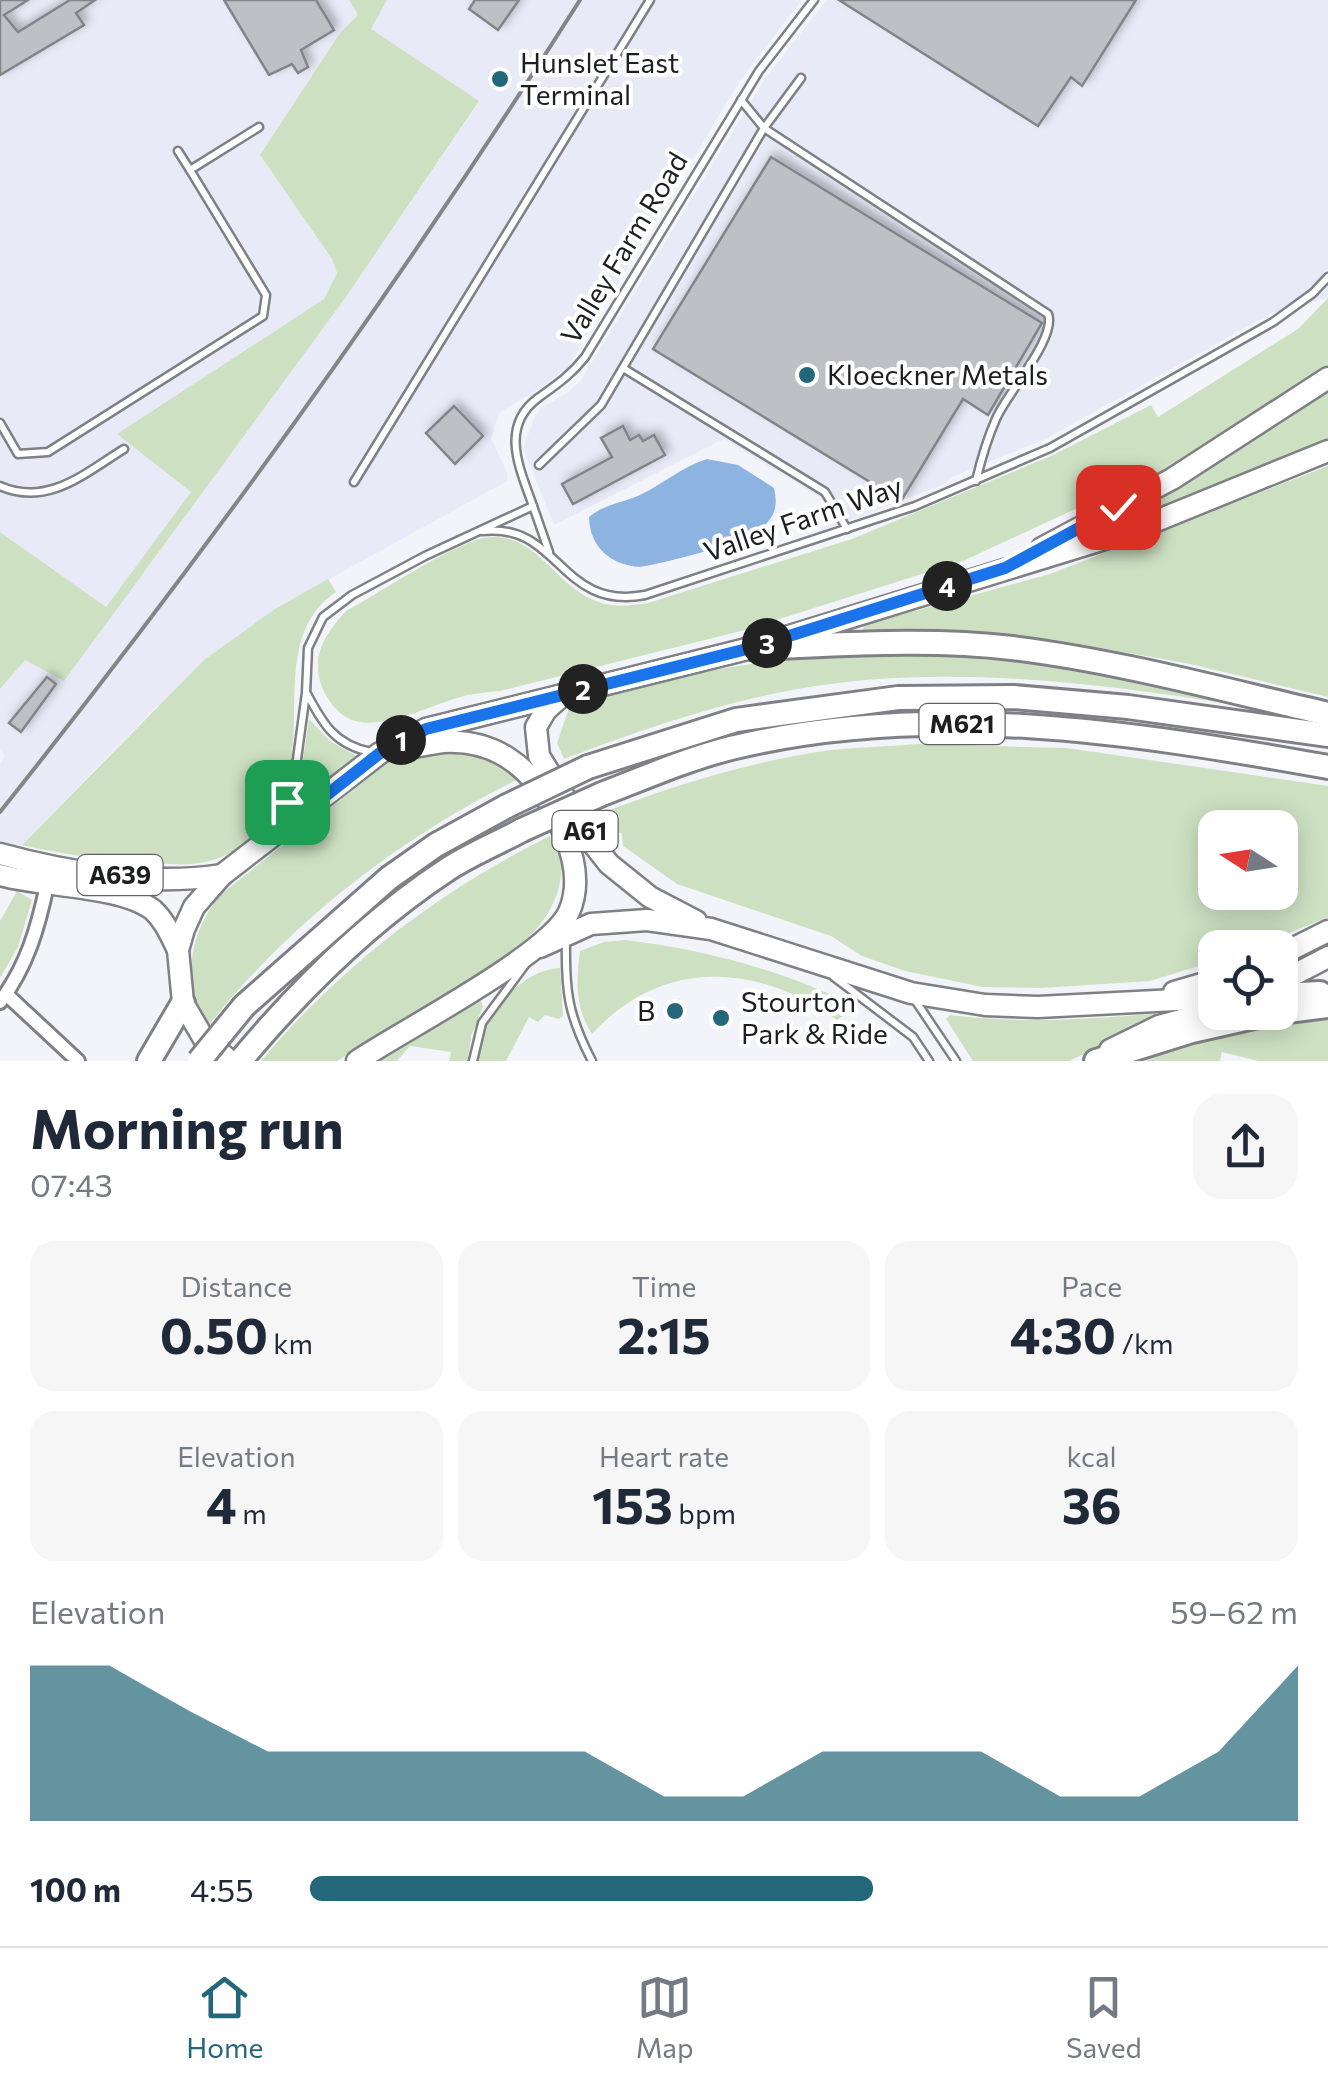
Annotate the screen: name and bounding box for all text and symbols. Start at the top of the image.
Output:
place label: Hunslet East Terminal [520,45,679,111]
marker: Hunslet East Terminal [489,68,511,90]
street label: Valley Farm Road [553,146,694,349]
place label: Kloeckner Metals [827,357,1048,391]
marker: Kloeckner Metals [796,364,818,386]
pin [1076,465,1161,550]
street label: Valley Farm Way [699,468,906,568]
icon: check [1091,480,1146,535]
pin: 4 [922,561,972,611]
text: 4 [938,569,956,603]
pin: 3 [742,618,792,668]
text: 3 [759,626,775,660]
pin: 2 [558,664,608,714]
text: 2 [575,672,591,706]
road number: M621 [920,704,1004,744]
pin: 1 [376,715,426,765]
text: 1 [395,723,407,757]
pin [245,760,330,845]
icon: arrive [260,775,315,830]
north arrow [1198,810,1298,910]
map controls [1198,810,1298,1030]
road number: A61 [552,811,618,851]
road number: A639 [78,855,162,895]
button: locate [1198,930,1298,1030]
place label: Stourton Park & Ride [741,984,888,1050]
place label: B [637,993,655,1027]
marker: B [664,1000,686,1022]
marker: Stourton Park & Ride [710,1007,732,1029]
text: Morning run [30,1093,344,1160]
button: share [1193,1094,1298,1199]
text: 07:43 [30,1164,113,1204]
text: Distance [181,1269,292,1303]
text: Time [632,1269,696,1303]
text: Pace [1061,1269,1122,1303]
text: 0.50 [160,1303,268,1364]
text: 2:15 [617,1303,711,1364]
text: 4:30 [1010,1303,1116,1364]
text: km [268,1326,313,1360]
text: /km [1116,1326,1174,1360]
text: Elevation [177,1439,295,1473]
text: Heart rate [599,1439,729,1473]
text: kcal [1067,1439,1117,1473]
text: 4 [206,1473,237,1534]
text: 153 [592,1473,673,1534]
text: 36 [1062,1473,1122,1534]
text: m [237,1496,267,1530]
text: bpm [673,1496,736,1530]
text: Elevation [30,1591,165,1631]
text: 59–62 m [1170,1591,1298,1631]
text: 100 m [30,1869,121,1909]
text: 4:55 [190,1869,254,1909]
tab: Home [186,1970,263,2064]
tab: Map [636,1970,694,2064]
tab: Saved [1066,1970,1142,2064]

